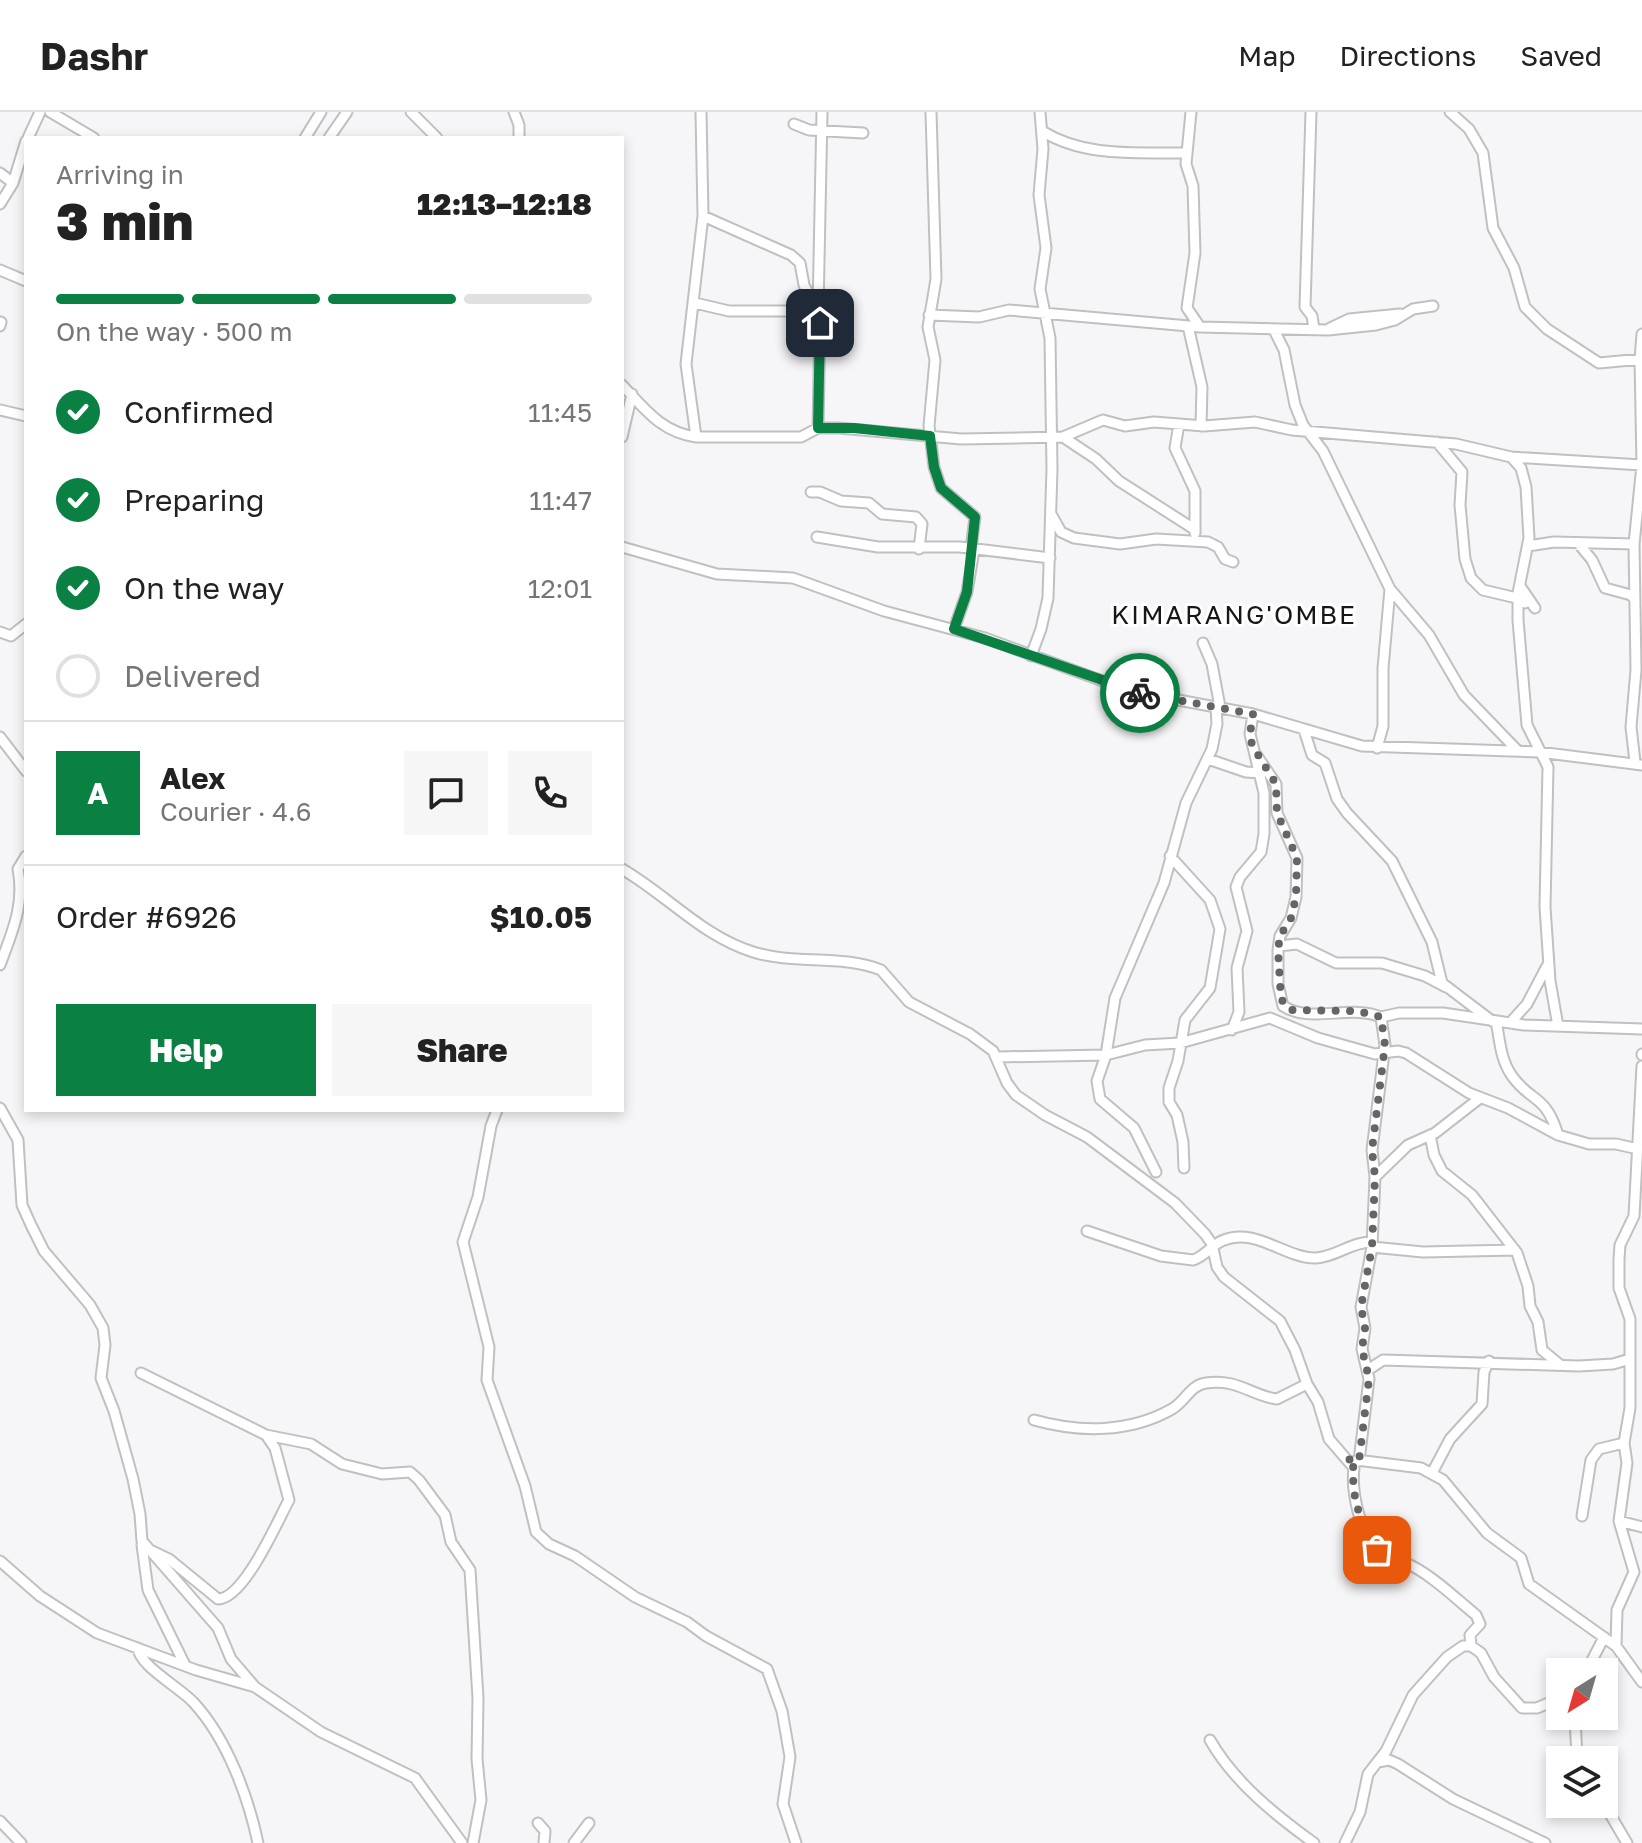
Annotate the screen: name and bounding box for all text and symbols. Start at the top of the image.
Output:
text: Dashr [40,33,148,78]
text: Map [1238,39,1295,72]
text: Directions [1339,39,1476,72]
text: Saved [1520,39,1602,72]
text: Arriving in [56,159,184,190]
text: 12:13–12:18 [417,186,592,222]
text: 3 min [56,189,193,251]
pin [786,289,854,357]
icon: home [798,301,842,345]
text: On the way · 500 m [56,316,293,347]
icon: check [56,390,100,434]
text: Confirmed [124,394,274,430]
text: 11:45 [528,397,592,428]
icon: check [56,478,100,522]
text: Preparing [124,482,265,518]
text: 11:47 [529,485,592,516]
icon: check [56,566,100,610]
text: On the way [124,570,284,606]
text: 12:01 [528,573,592,604]
district label: KIMARANG'OMBE [1111,599,1357,630]
courier [1100,653,1180,733]
text: Delivered [124,658,261,694]
icon: bike [1118,671,1162,715]
button: chat [404,751,488,835]
button: phone [508,751,592,835]
text: Alex [160,760,225,796]
text: A [87,775,109,811]
text: Courier · 4.6 [160,796,312,827]
text: Order #6926 [56,899,237,935]
text: $10.05 [490,899,592,935]
button: Help [56,1004,316,1096]
button: Share [332,1004,592,1096]
pin [1343,1516,1411,1584]
icon: bag [1355,1528,1399,1572]
north arrow [1546,1658,1618,1730]
map controls [1546,1658,1618,1818]
button: layers [1546,1746,1618,1818]

